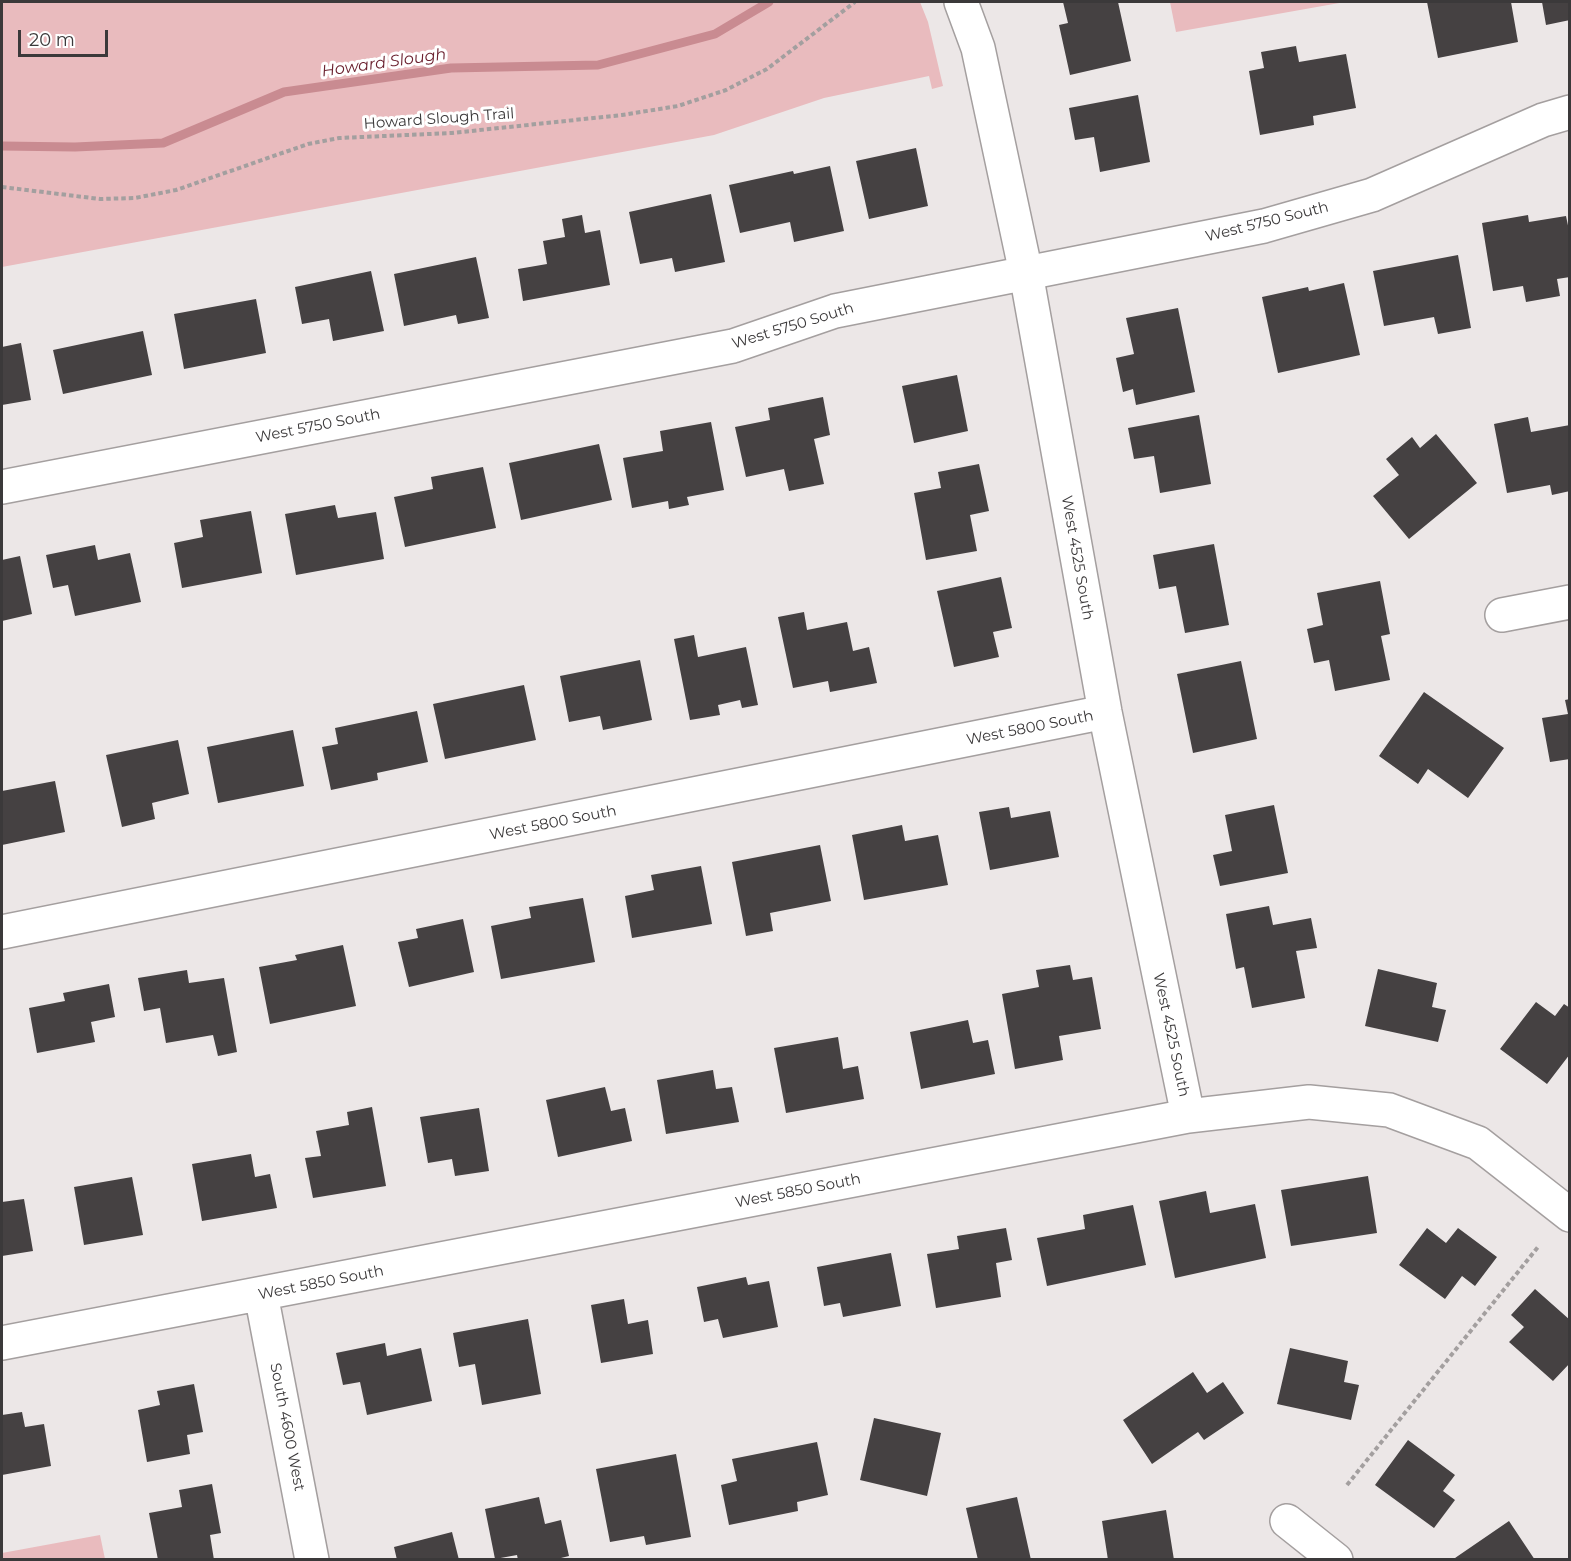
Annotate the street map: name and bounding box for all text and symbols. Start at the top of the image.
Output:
scale bar [21,18,111,56]
text: 20 m [29,29,75,51]
water label: Howard Slough [321,45,447,81]
street label: Howard Slough Trail [363,105,515,133]
street label: West 5750 South [1204,198,1330,246]
street label: West 5750 South [730,299,856,353]
street label: West 5750 South [254,405,382,447]
street label: West 4525 South [1057,494,1097,622]
street label: West 5800 South [965,707,1095,749]
street label: West 5800 South [488,802,618,844]
street label: West 4525 South [1149,971,1193,1099]
street label: West 5850 South [734,1170,862,1212]
street label: West 5850 South [257,1262,385,1304]
street label: South 4600 West [266,1361,308,1493]

